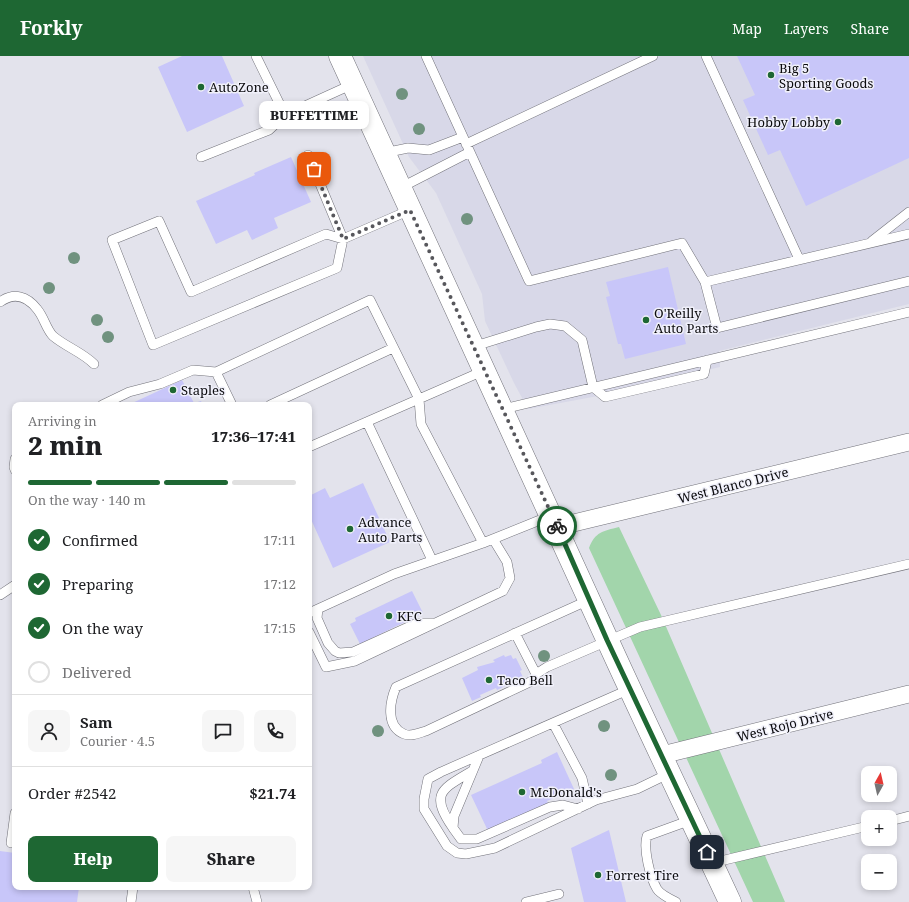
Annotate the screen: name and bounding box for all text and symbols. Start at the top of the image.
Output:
text: Forkly [20,15,82,41]
text: Map [732,19,762,38]
text: Layers [784,19,829,38]
text: Share [851,19,889,38]
place label: Big 5 Sporting Goods [779,59,873,92]
marker: Big 5 Sporting Goods [766,70,776,80]
place label: AutoZone [209,78,269,96]
marker: AutoZone [196,82,206,92]
callout: BUFFETTIME [259,101,369,129]
text: BUFFETTIME [270,106,358,124]
place label: Hobby Lobby [747,113,831,131]
marker: Hobby Lobby [833,117,843,127]
pin [297,152,331,186]
icon: bag [303,158,325,180]
place label: O'Reilly Auto Parts [654,304,718,337]
marker: O'Reilly Auto Parts [641,315,651,325]
place label: Staples [181,381,225,399]
marker: Staples [168,385,178,395]
text: Arriving in [28,412,97,430]
text: 17:36–17:41 [211,426,296,446]
text: 2 min [28,427,103,463]
street label: West Blanco Drive [676,463,790,507]
text: On the way · 140 m [28,491,146,509]
courier [537,506,577,546]
place label: Advance Auto Parts [358,513,422,546]
icon: bike [546,515,568,537]
marker: Advance Auto Parts [345,524,355,534]
icon: check [28,529,50,551]
text: Confirmed [62,530,138,550]
text: 17:11 [263,531,296,549]
icon: check [28,573,50,595]
text: Preparing [62,574,133,594]
text: 17:12 [263,575,296,593]
place label: KFC [397,607,422,625]
marker: KFC [384,611,394,621]
icon: check [28,617,50,639]
text: On the way [62,618,143,638]
text: 17:15 [263,619,296,637]
text: Delivered [62,662,131,682]
place label: Taco Bell [497,671,553,689]
marker: Taco Bell [484,675,494,685]
street label: West Rojo Drive [735,704,835,746]
button: person [28,710,70,752]
button: chat [202,710,244,752]
button: phone [254,710,296,752]
text: Sam [80,712,112,732]
text: Courier · 4.5 [80,732,155,750]
north arrow [861,766,897,802]
map controls [861,766,897,890]
text: Order #2542 [28,783,116,803]
text: $21.74 [249,783,296,803]
place label: McDonald's [530,783,602,801]
marker: McDonald's [517,787,527,797]
button: + [861,810,897,846]
pin [690,835,724,869]
button: Help [28,836,158,882]
button: Share [166,836,296,882]
icon: home [696,841,718,863]
button: − [861,854,897,890]
place label: Forrest Tire [606,866,679,884]
marker: Forrest Tire [593,870,603,880]

